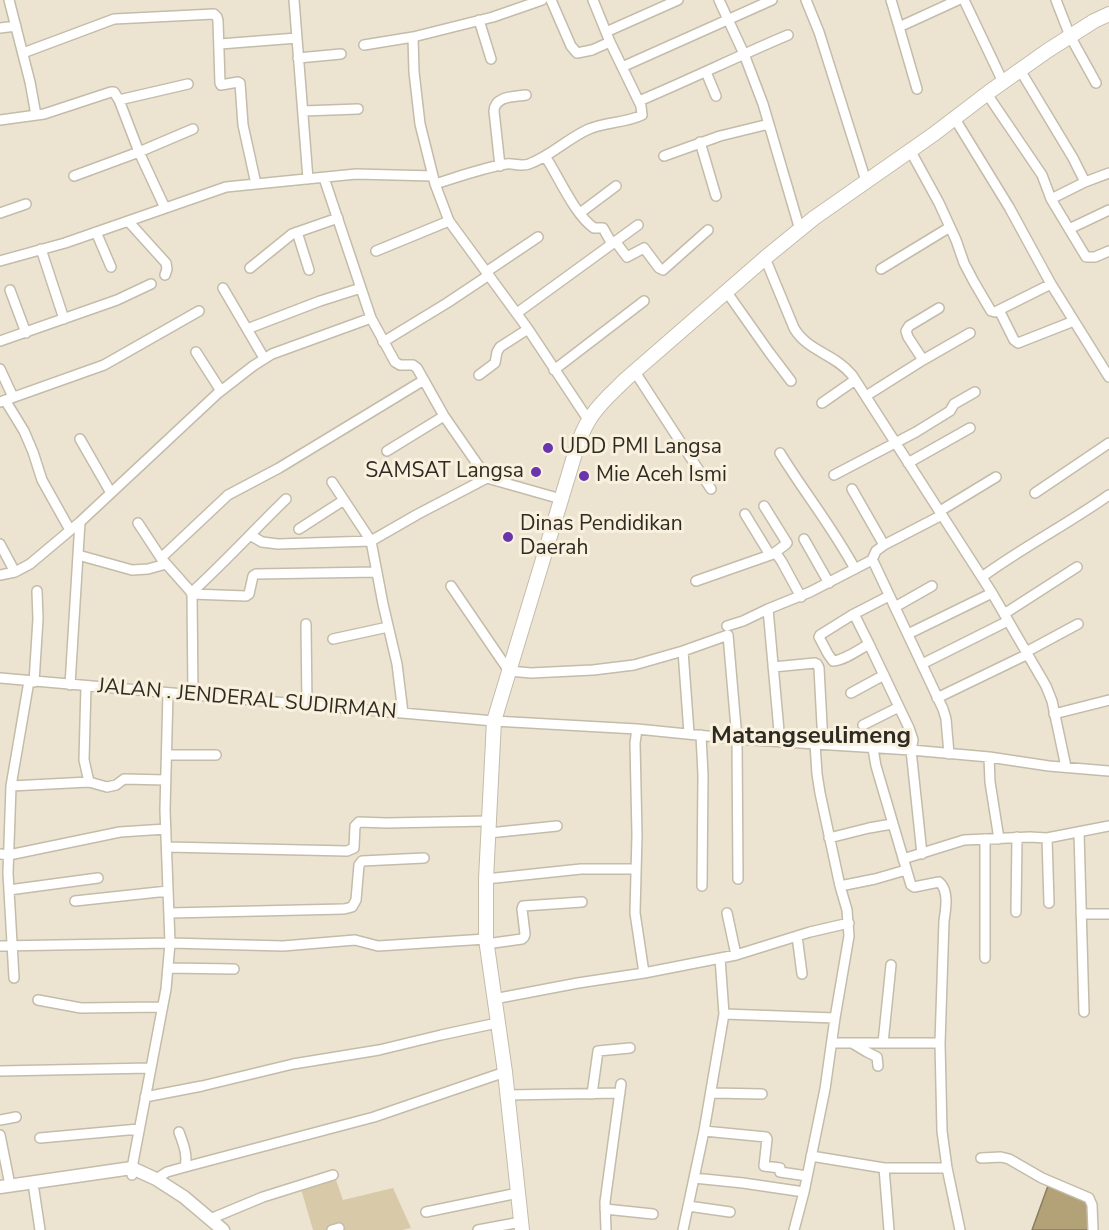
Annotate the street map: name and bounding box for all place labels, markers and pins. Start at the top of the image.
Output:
place label: UDD PMI Langsa [560,435,722,461]
marker: UDD PMI Langsa [541,441,555,455]
place label: SAMSAT Langsa [365,459,524,485]
place label: Mie Aceh Ismi [596,463,727,489]
marker: SAMSAT Langsa [529,465,543,479]
marker: Mie Aceh Ismi [577,469,591,483]
place label: Dinas Pendidikan Daerah [520,512,683,562]
marker: Dinas Pendidikan Daerah [501,530,515,544]

